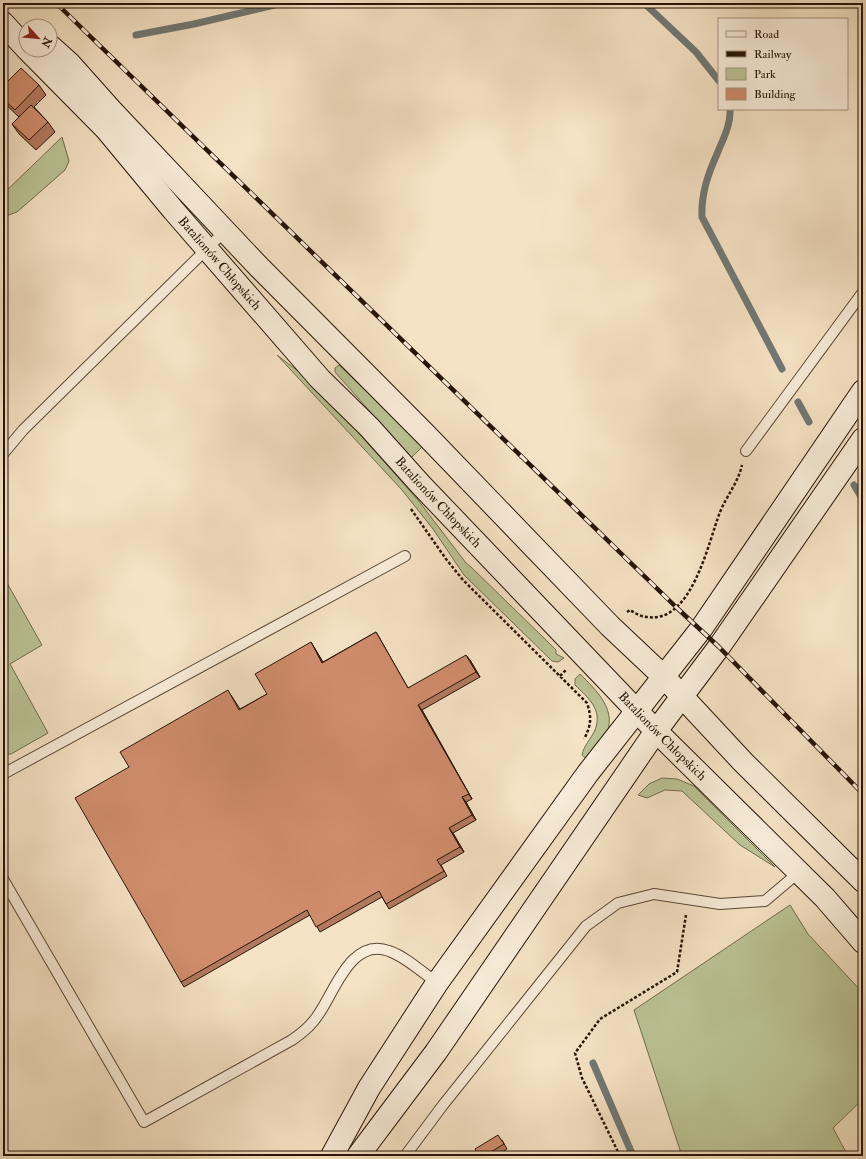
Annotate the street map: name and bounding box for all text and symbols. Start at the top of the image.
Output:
north arrow [18,18,58,58]
legend [718,18,848,110]
text: Road [754,27,779,42]
text: N [38,34,55,51]
text: Railway [754,47,792,62]
text: Park [754,67,776,82]
text: Building [754,87,797,102]
street label: Batalionów Chłopskich [175,213,265,314]
street label: Batalionów Chłopskich [392,454,485,551]
street label: Batalionów Chłopskich [615,688,710,784]

